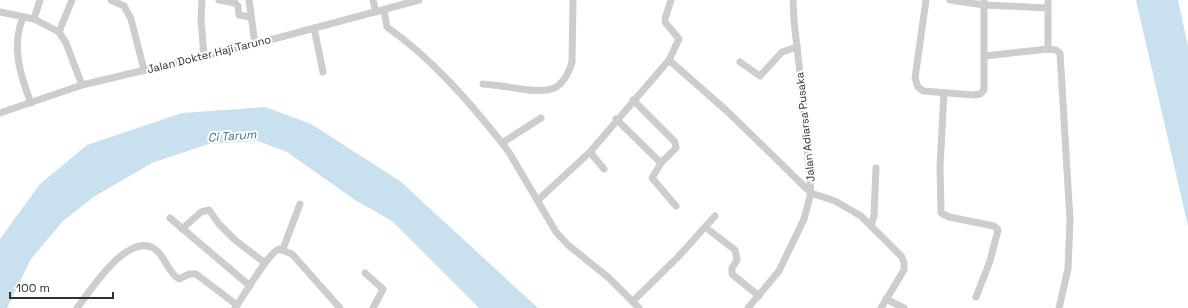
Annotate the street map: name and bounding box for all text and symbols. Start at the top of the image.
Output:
street label: Jalan Dokter Haji Taruno [146,32,273,76]
street label: Jalan Adiarsa Pusaka [792,71,818,183]
water label: Ci Tarum [207,126,257,146]
scale bar [10,274,113,300]
text: 100 m [16,280,50,296]

